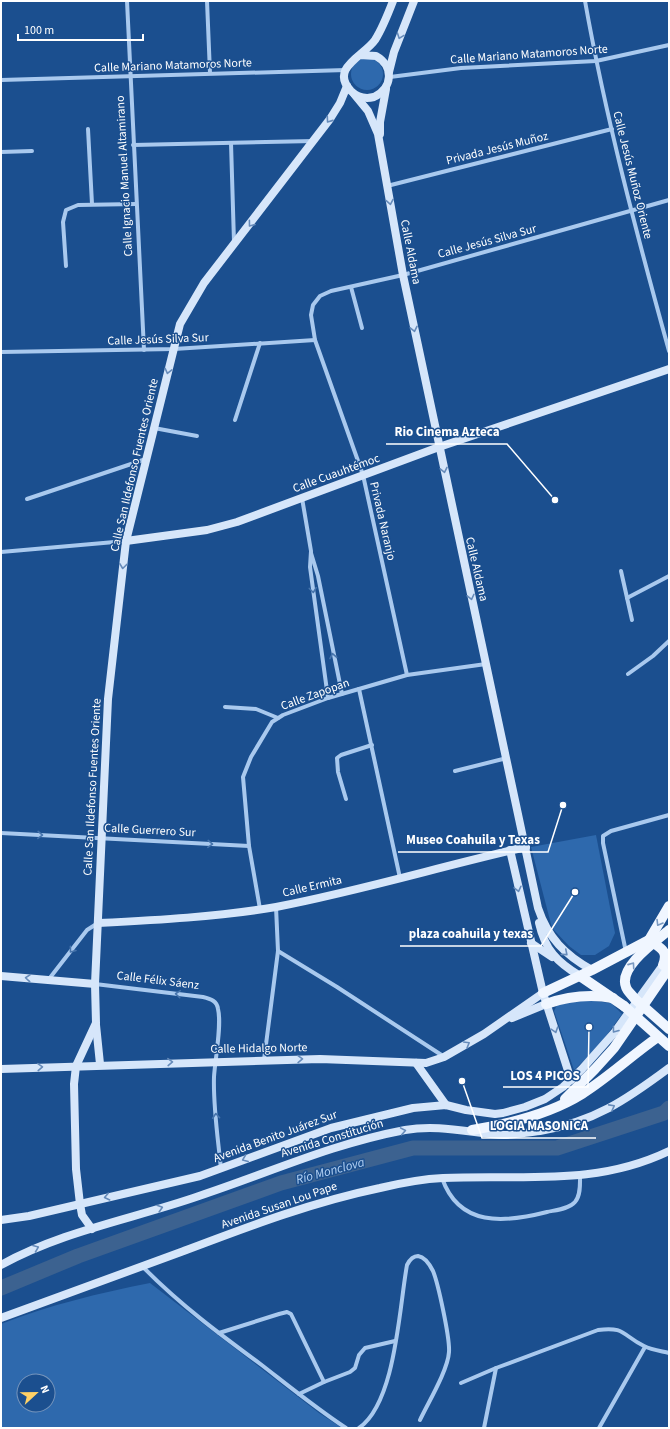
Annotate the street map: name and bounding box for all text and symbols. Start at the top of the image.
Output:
scale bar [18,16,143,42]
text: 100 m [24,22,54,39]
one-way arrow [397,32,405,39]
street label: Calle Mariano Matamoros Norte [450,41,608,68]
street label: Calle Mariano Matamoros Norte [94,54,252,77]
street label: Calle Ignacio Manuel Altamirano [112,95,137,257]
street label: Calle Jesús Muñoz Oriente [608,109,657,241]
one-way arrow [326,116,334,123]
street label: Privada Jesús Muñoz [444,128,550,169]
one-way arrow [385,198,394,205]
street label: Calle Aldama [396,218,425,286]
one-way arrow [249,219,256,226]
street label: Calle Jesús Silva Sur [436,220,539,263]
one-way arrow [410,326,418,332]
street label: Calle Jesús Silva Sur [107,329,210,350]
one-way arrow [165,368,173,375]
street label: Calle San Ildefonso Fuentes Oriente [106,377,163,553]
callout: Rio Cinema Azteca [386,419,507,444]
text: Rio Cinema Azteca [395,423,500,441]
street label: Calle Cuauhtémoc [290,450,383,497]
one-way arrow [439,467,447,473]
street label: Privada Naranjo [365,480,400,562]
street label: Calle Aldama [461,535,492,603]
one-way arrow [119,563,128,569]
one-way arrow [308,587,317,593]
one-way arrow [467,594,475,600]
one-way arrow [330,653,338,660]
street label: Calle Zapopan [278,674,352,715]
street label: Calle San Ildefonso Fuentes Oriente [79,698,106,876]
street label: Calle Guerrero Sur [104,820,197,841]
callout: Museo Coahuila y Texas [398,827,548,852]
one-way arrow [37,830,43,839]
text: Museo Coahuila y Texas [406,831,540,849]
one-way arrow [207,839,213,848]
street label: Calle Ermita [281,871,344,902]
one-way arrow [514,885,522,892]
one-way arrow [656,919,663,926]
callout: plaza coahuila y texas [400,921,541,946]
text: plaza coahuila y texas [409,925,533,943]
one-way arrow [70,945,77,952]
one-way arrow [560,948,568,955]
one-way arrow [627,963,634,970]
street label: Calle Félix Sáenz [116,967,200,994]
one-way arrow [25,974,31,983]
one-way arrow [175,990,181,999]
one-way arrow [550,1026,559,1033]
one-way arrow [613,1026,620,1033]
street label: Calle Hidalgo Norte [210,1039,308,1058]
one-way arrow [463,1041,470,1048]
one-way arrow [297,1055,303,1063]
one-way arrow [167,1058,173,1067]
callout: LOS 4 PICOS [503,1062,588,1087]
one-way arrow [37,1063,43,1072]
text: LOS 4 PICOS [510,1067,580,1085]
one-way arrow [608,1104,615,1112]
street label: Avenida Benito Juárez Sur [211,1106,340,1167]
one-way arrow [211,1113,220,1119]
callout: LOGIA MASONICA [482,1113,596,1138]
street label: Avenida Constitución [279,1115,385,1162]
text: LOGIA MASONICA [490,1117,589,1135]
one-way arrow [400,1127,406,1135]
water label: Río Monclova [294,1153,367,1189]
one-way arrow [242,1155,249,1163]
street label: Avenida Susan Lou Pape [219,1178,339,1233]
one-way arrow [104,1193,110,1201]
one-way arrow [156,1204,163,1213]
one-way arrow [32,1245,40,1253]
north arrow [16,1373,56,1413]
text: N [36,1383,53,1396]

